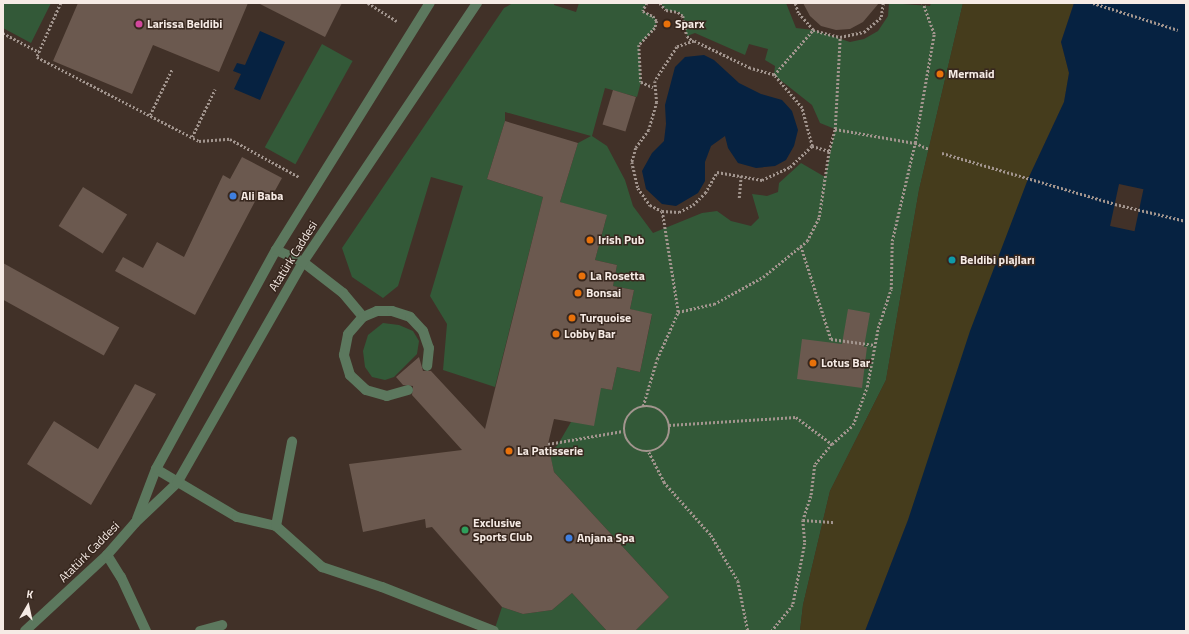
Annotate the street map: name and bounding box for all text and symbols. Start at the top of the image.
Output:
place label: Larissa Beldibi [147,17,222,31]
place label: Sparx [675,17,704,31]
marker: Larissa Beldibi [134,19,144,29]
marker: Sparx [662,19,672,29]
place label: Mermaid [948,67,995,81]
marker: Mermaid [935,69,945,79]
place label: Ali Baba [241,189,283,203]
marker: Ali Baba [228,191,238,201]
street label: Atatürk Caddesi [266,218,320,294]
place label: Irish Pub [598,233,644,247]
marker: Irish Pub [585,235,595,245]
place label: Beldibi plajları [960,253,1035,267]
marker: Beldibi plajları [947,255,957,265]
place label: La Rosetta [590,269,645,283]
marker: La Rosetta [577,271,587,281]
place label: Bonsai [586,286,621,300]
marker: Bonsai [573,288,583,298]
place label: Turquoise [580,311,631,325]
marker: Turquoise [567,313,577,323]
place label: Lobby Bar [564,327,616,341]
marker: Lobby Bar [551,329,561,339]
place label: Lotus Bar [821,356,870,370]
marker: Lotus Bar [808,358,818,368]
place label: La Patisserie [517,444,583,458]
marker: La Patisserie [504,446,514,456]
place label: Exclusive Sports Club [473,516,532,544]
street label: Atatürk Caddesi [56,519,122,585]
marker: Exclusive Sports Club [460,525,470,535]
place label: Anjana Spa [577,531,635,545]
marker: Anjana Spa [564,533,574,543]
north arrow [8,586,48,626]
text: K [25,586,34,603]

